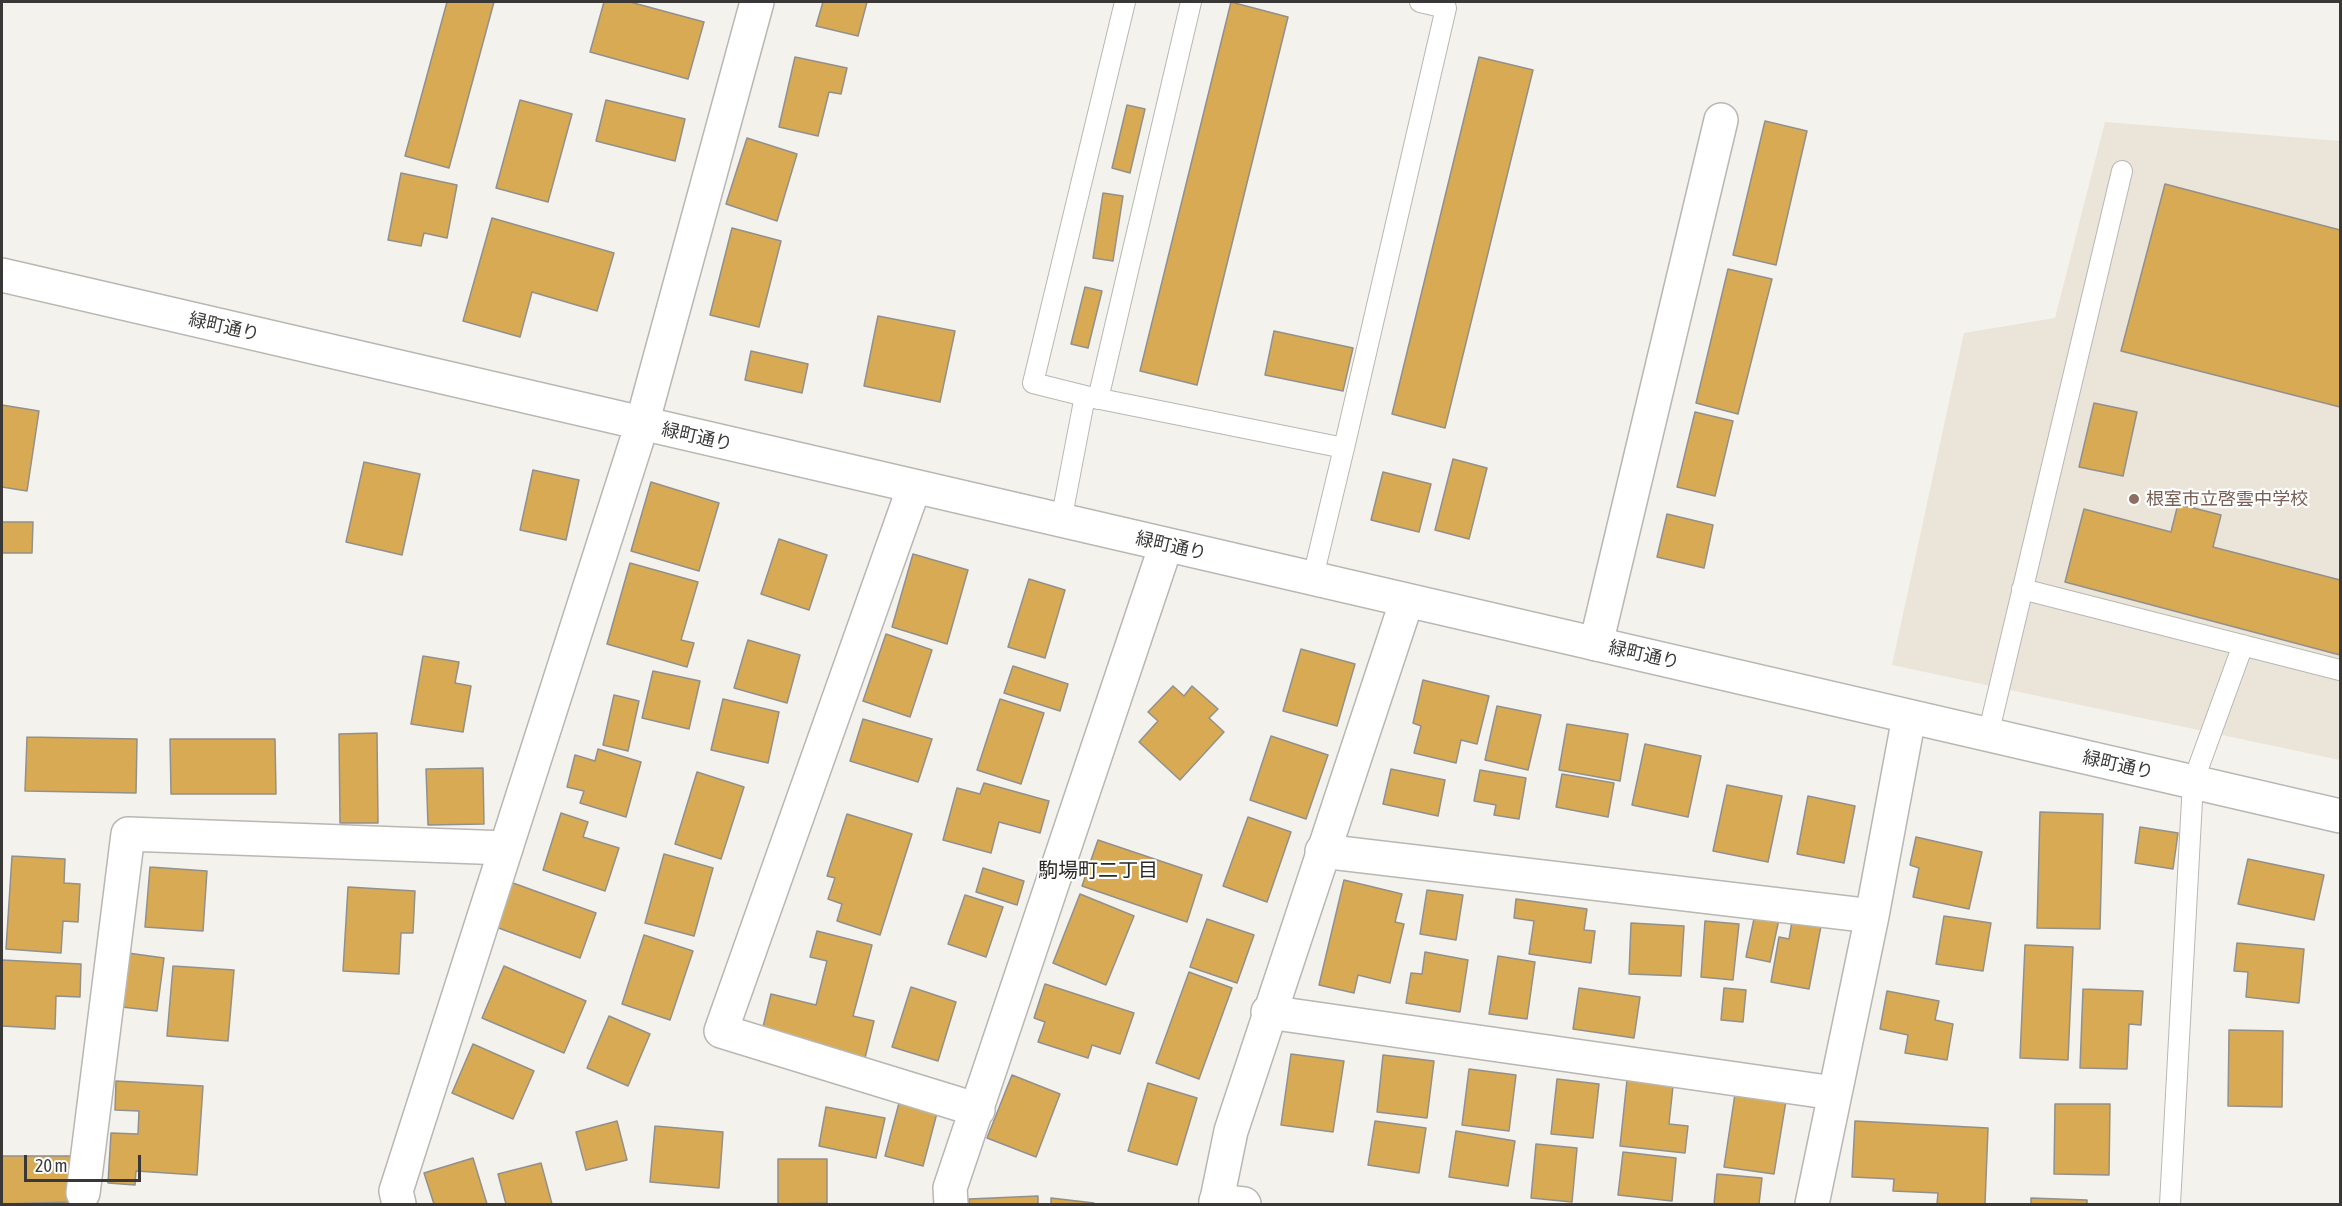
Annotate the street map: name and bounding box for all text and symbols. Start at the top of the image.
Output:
street label: 緑町通り [186,308,262,346]
street label: 緑町通り [659,418,735,456]
place label: 根室市立啓雲中学校 [2146,488,2308,510]
marker: 根室市立啓雲中学校 [2127,492,2141,506]
street label: 緑町通り [1133,527,1209,565]
street label: 緑町通り [1606,636,1682,674]
street label: 緑町通り [2080,746,2156,784]
district label: 駒場町二丁目 [1038,859,1158,883]
scale bar [27,1143,144,1181]
text: 20 m [35,1155,67,1176]

